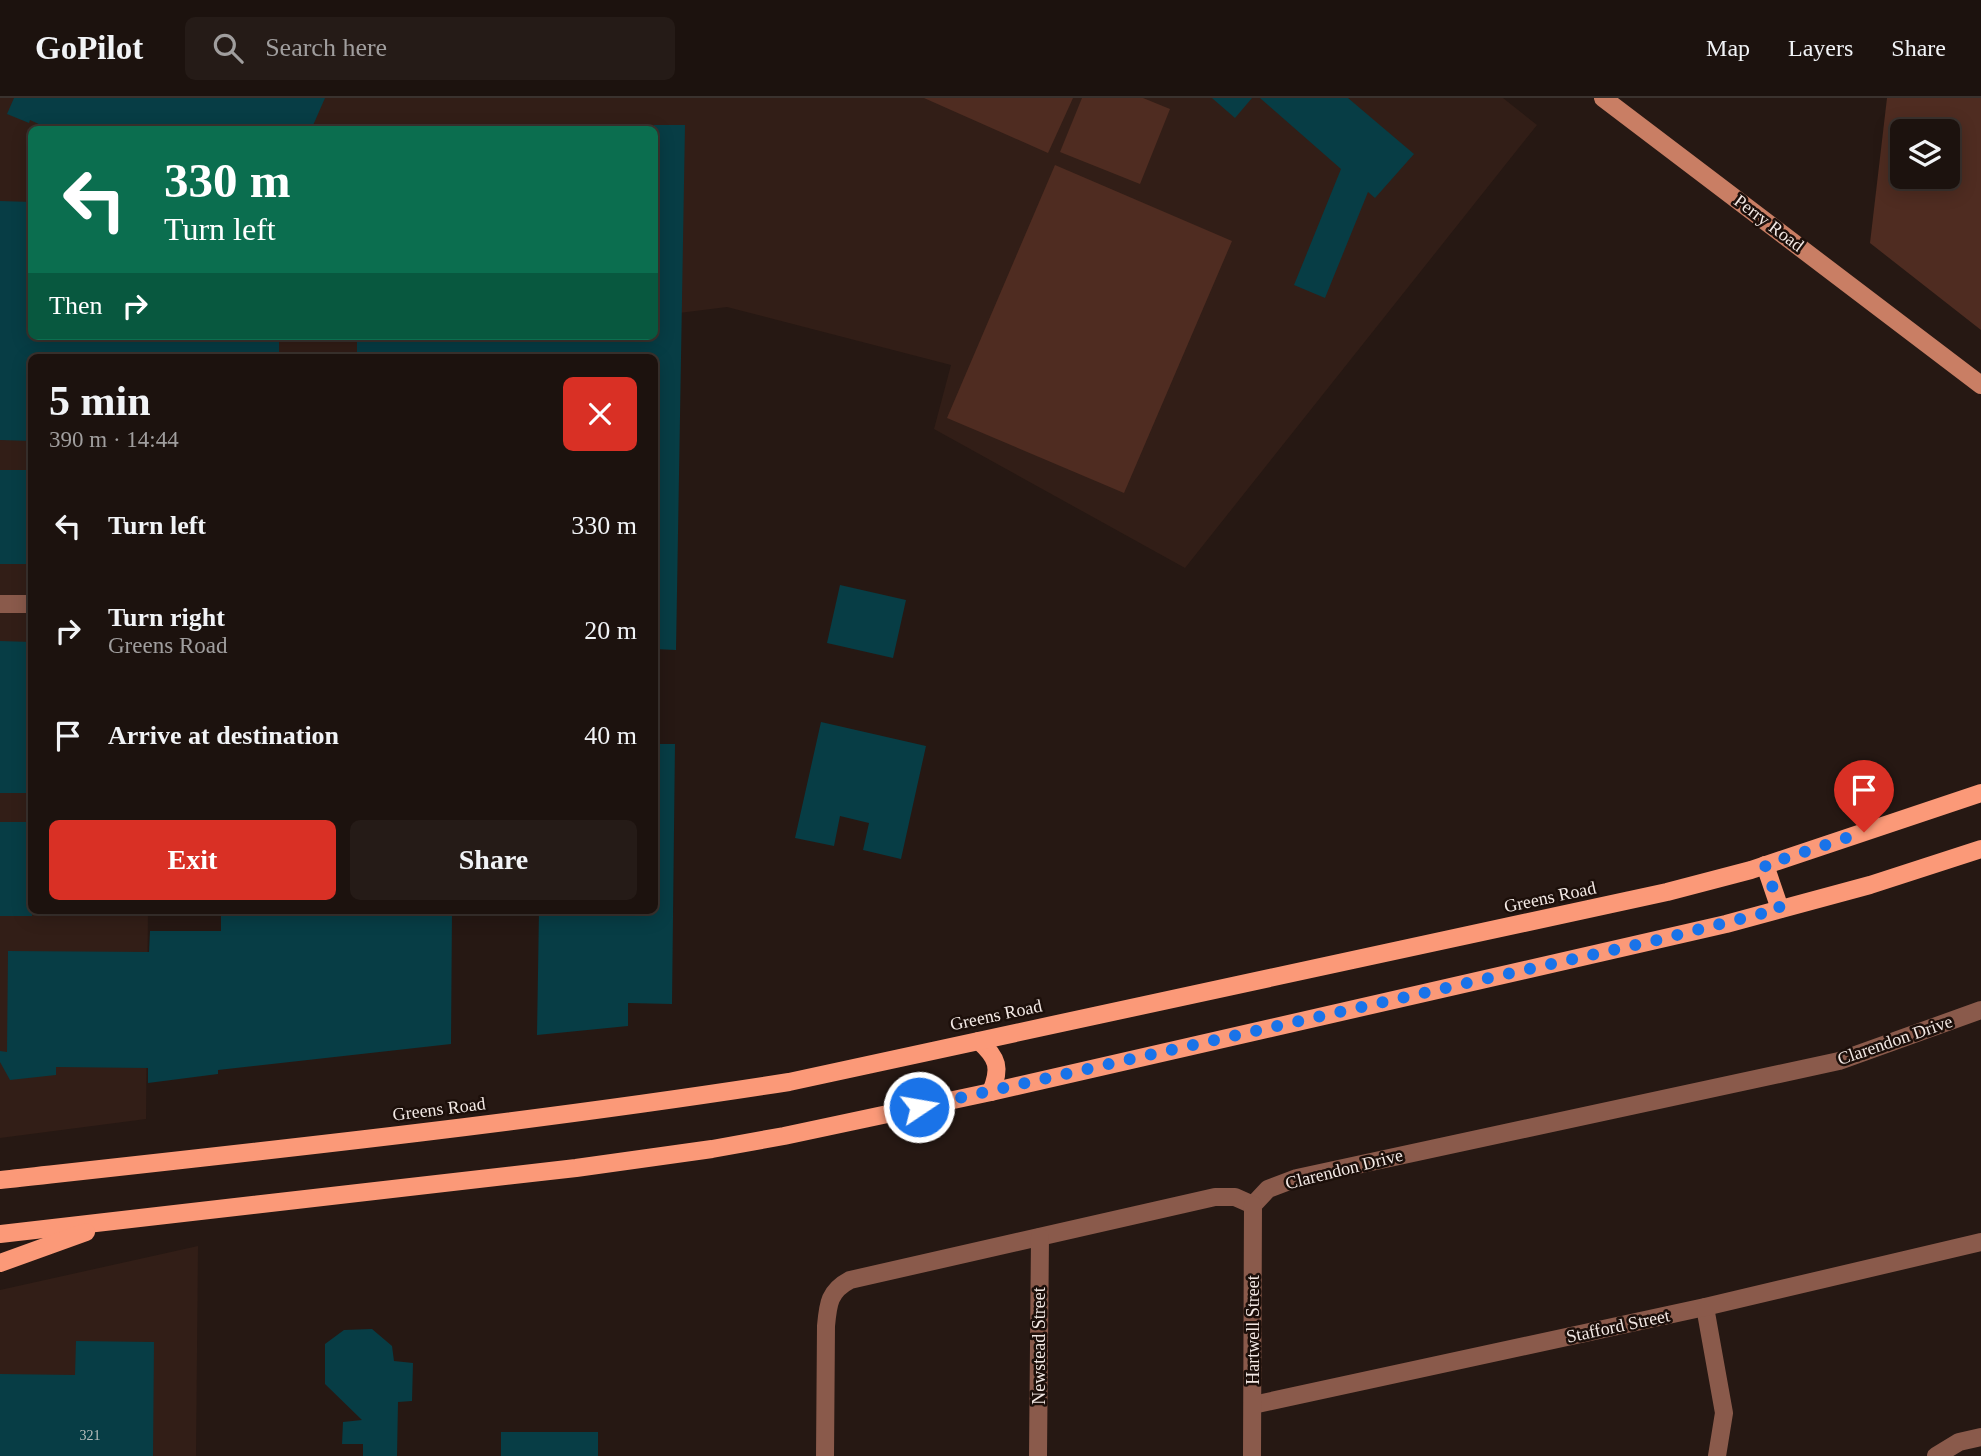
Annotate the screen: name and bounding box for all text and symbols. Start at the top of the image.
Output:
search box [185,17,675,80]
icon: search [209,29,247,67]
text: GoPilot [35,30,143,66]
text: Search here [265,33,387,62]
text: Map [1706,35,1750,61]
text: Layers [1788,35,1853,61]
text: Share [1891,35,1946,61]
map controls [1890,119,1960,189]
button: layers [1890,119,1960,189]
text: 330 m [164,153,291,208]
icon: left [49,154,140,245]
street label: Perry Road [1730,190,1808,256]
text: Turn left [164,211,276,247]
icon: right [116,287,154,325]
text: Then [49,291,102,320]
button: close [563,377,637,451]
text: 5 min [49,378,151,424]
text: 390 m · 14:44 [49,427,179,452]
icon: left [49,507,87,545]
text: Turn left [108,511,206,540]
text: 330 m [571,511,637,540]
text: Turn right [108,603,225,632]
icon: right [49,612,87,650]
text: 20 m [584,616,637,645]
text: Greens Road [108,633,227,658]
icon: arrive [49,717,87,755]
text: Arrive at destination [108,721,339,750]
text: 40 m [584,721,637,750]
pin [1834,760,1894,832]
icon: arrive [1845,771,1883,809]
button: Exit [49,820,336,900]
button: Share [350,820,637,900]
street label: Greens Road [1502,878,1598,916]
street label: Greens Road [948,996,1044,1034]
street label: Clarendon Drive [1835,1011,1955,1069]
position arrow [882,1070,956,1144]
street label: Greens Road [391,1093,487,1125]
street label: Clarendon Drive [1283,1145,1405,1193]
street label: Hartwell Street [1243,1275,1263,1385]
street label: Newstead Street [1029,1287,1049,1405]
street label: Stafford Street [1564,1305,1672,1347]
house number: 321 [80,1428,101,1443]

